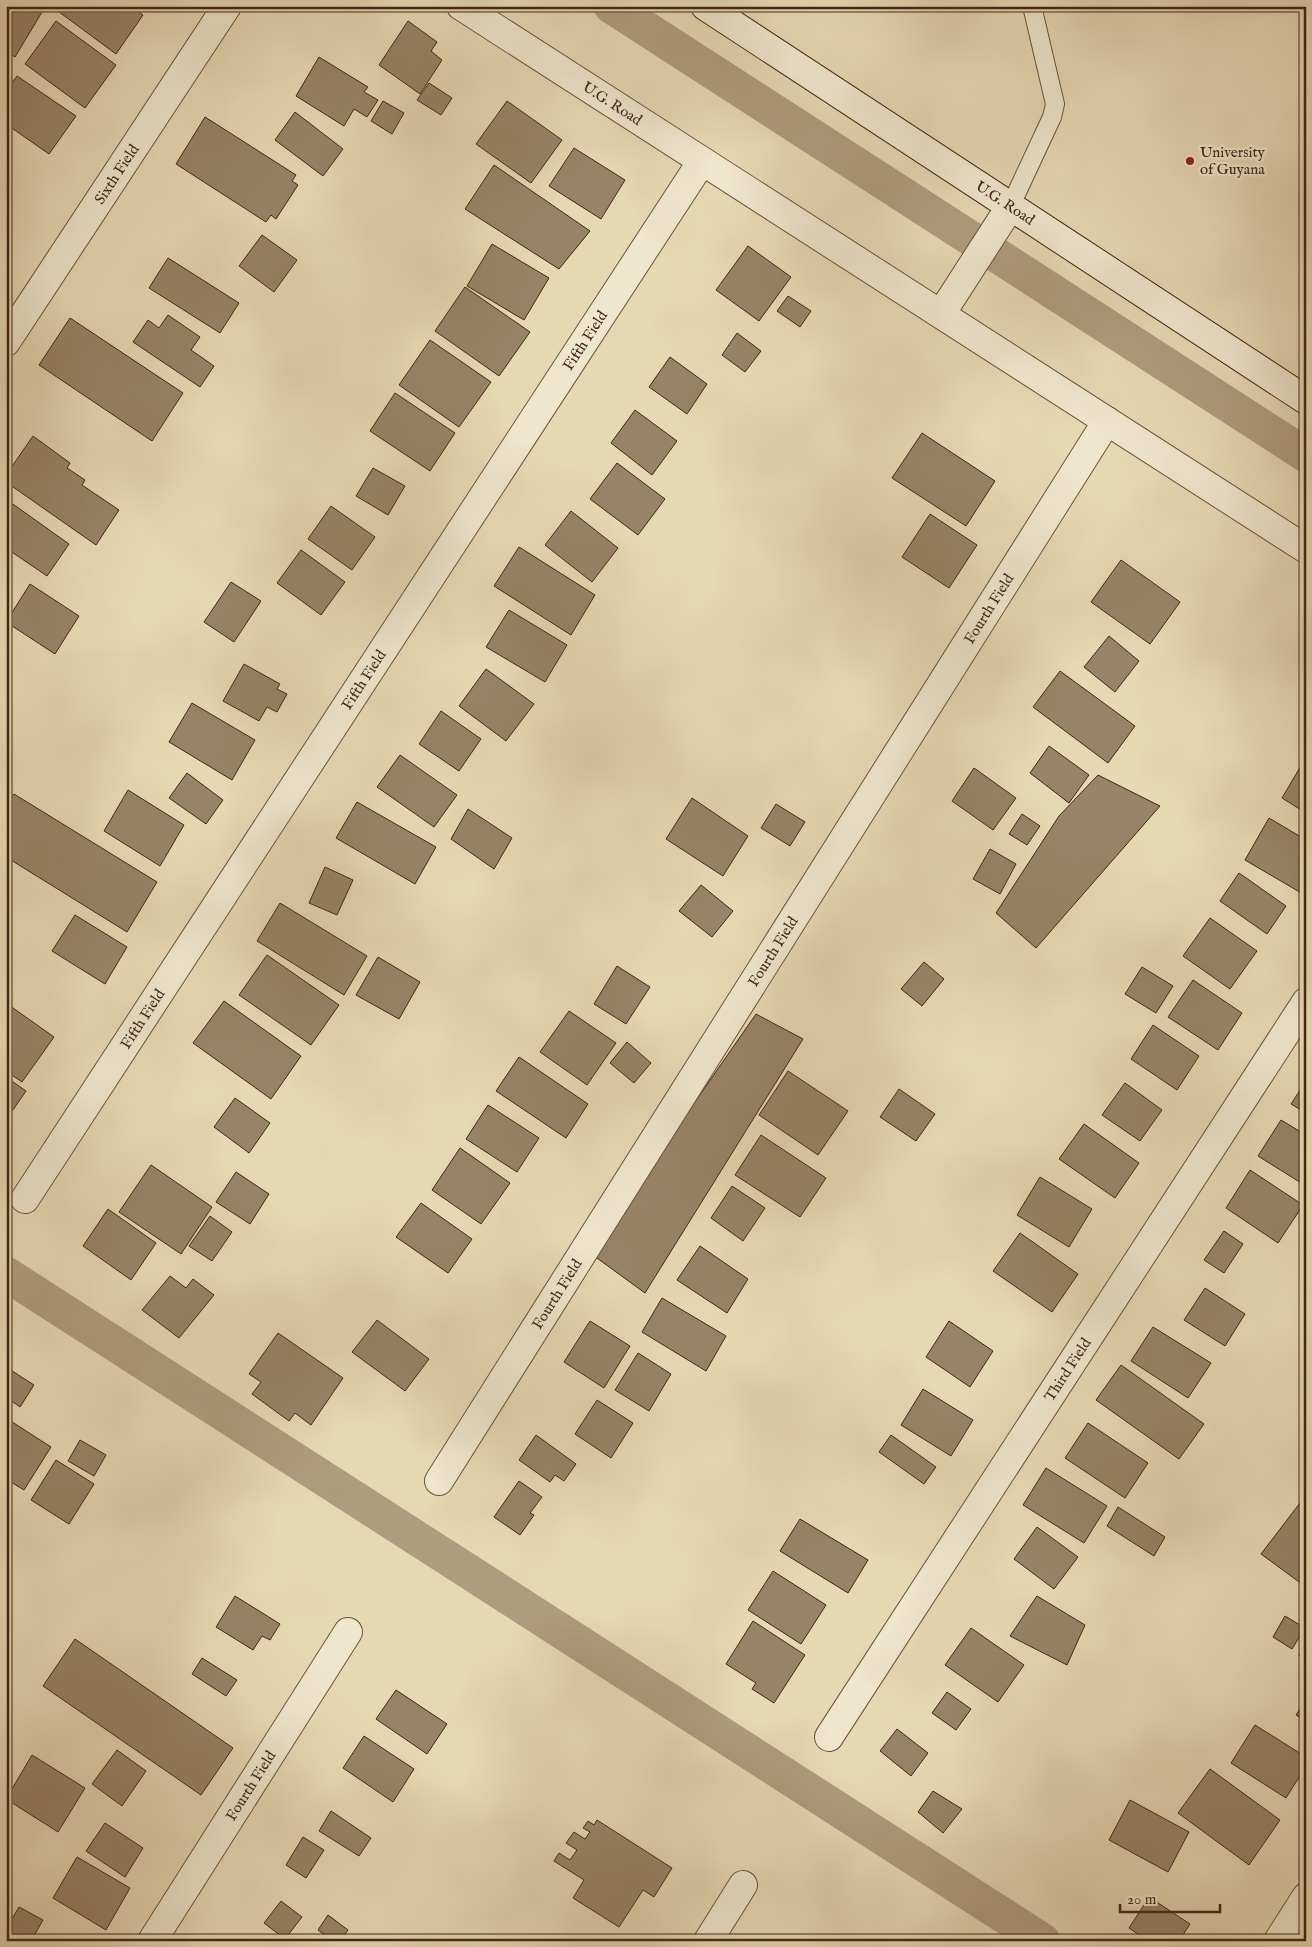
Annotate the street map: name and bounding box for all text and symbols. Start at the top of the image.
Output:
street label: U.G. Road [579,77,647,130]
street label: Sixth Field [90,140,144,208]
place label: University of Guyana [1200,143,1266,179]
marker: University of Guyana [1184,155,1196,167]
street label: U.G. Road [972,176,1039,230]
street label: Fifth Field [558,306,612,374]
street label: Fourth Field [959,569,1018,647]
street label: Fifth Field [337,645,391,713]
street label: Fourth Field [743,912,803,990]
street label: Fifth Field [116,984,169,1053]
street label: Fourth Field [528,1254,587,1333]
street label: Third Field [1040,1333,1096,1405]
street label: Fourth Field [221,1746,280,1824]
scale bar [1120,1882,1220,1914]
text: 20 m [1127,1890,1157,1909]

